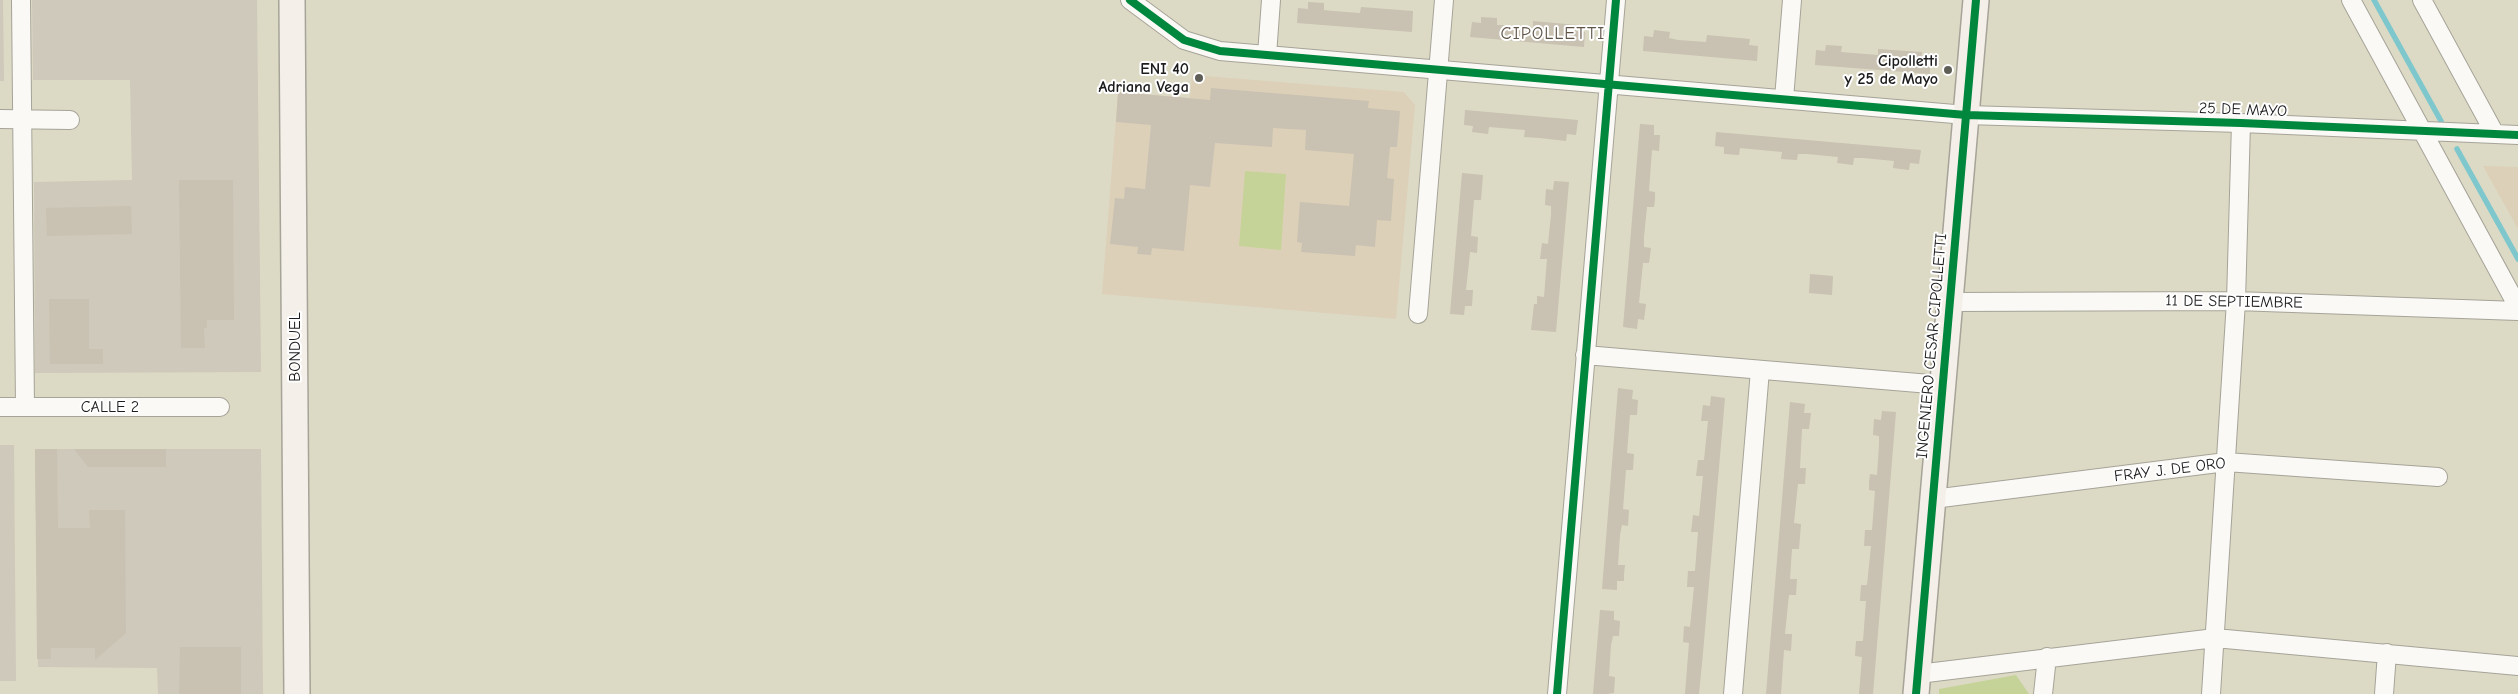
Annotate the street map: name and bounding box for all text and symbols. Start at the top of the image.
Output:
district label: CIPOLLETTI [1499,23,1607,45]
place label: Cipolletti y 25 de Mayo [1845,51,1938,89]
place label: ENI 40 Adriana Vega [1098,59,1189,97]
marker: Cipolletti y 25 de Mayo [1942,64,1954,76]
marker: ENI 40 Adriana Vega [1193,72,1205,84]
street label: 25 DE MAYO [2199,99,2287,121]
street label: INGENIERO CESAR CIPOLLETTI [1913,232,1951,460]
street label: 11 DE SEPTIEMBRE [2165,291,2303,313]
street label: BONDUEL [285,312,305,382]
street label: CALLE 2 [81,397,139,417]
street label: FRAY J. DE ORO [2113,454,2227,486]

